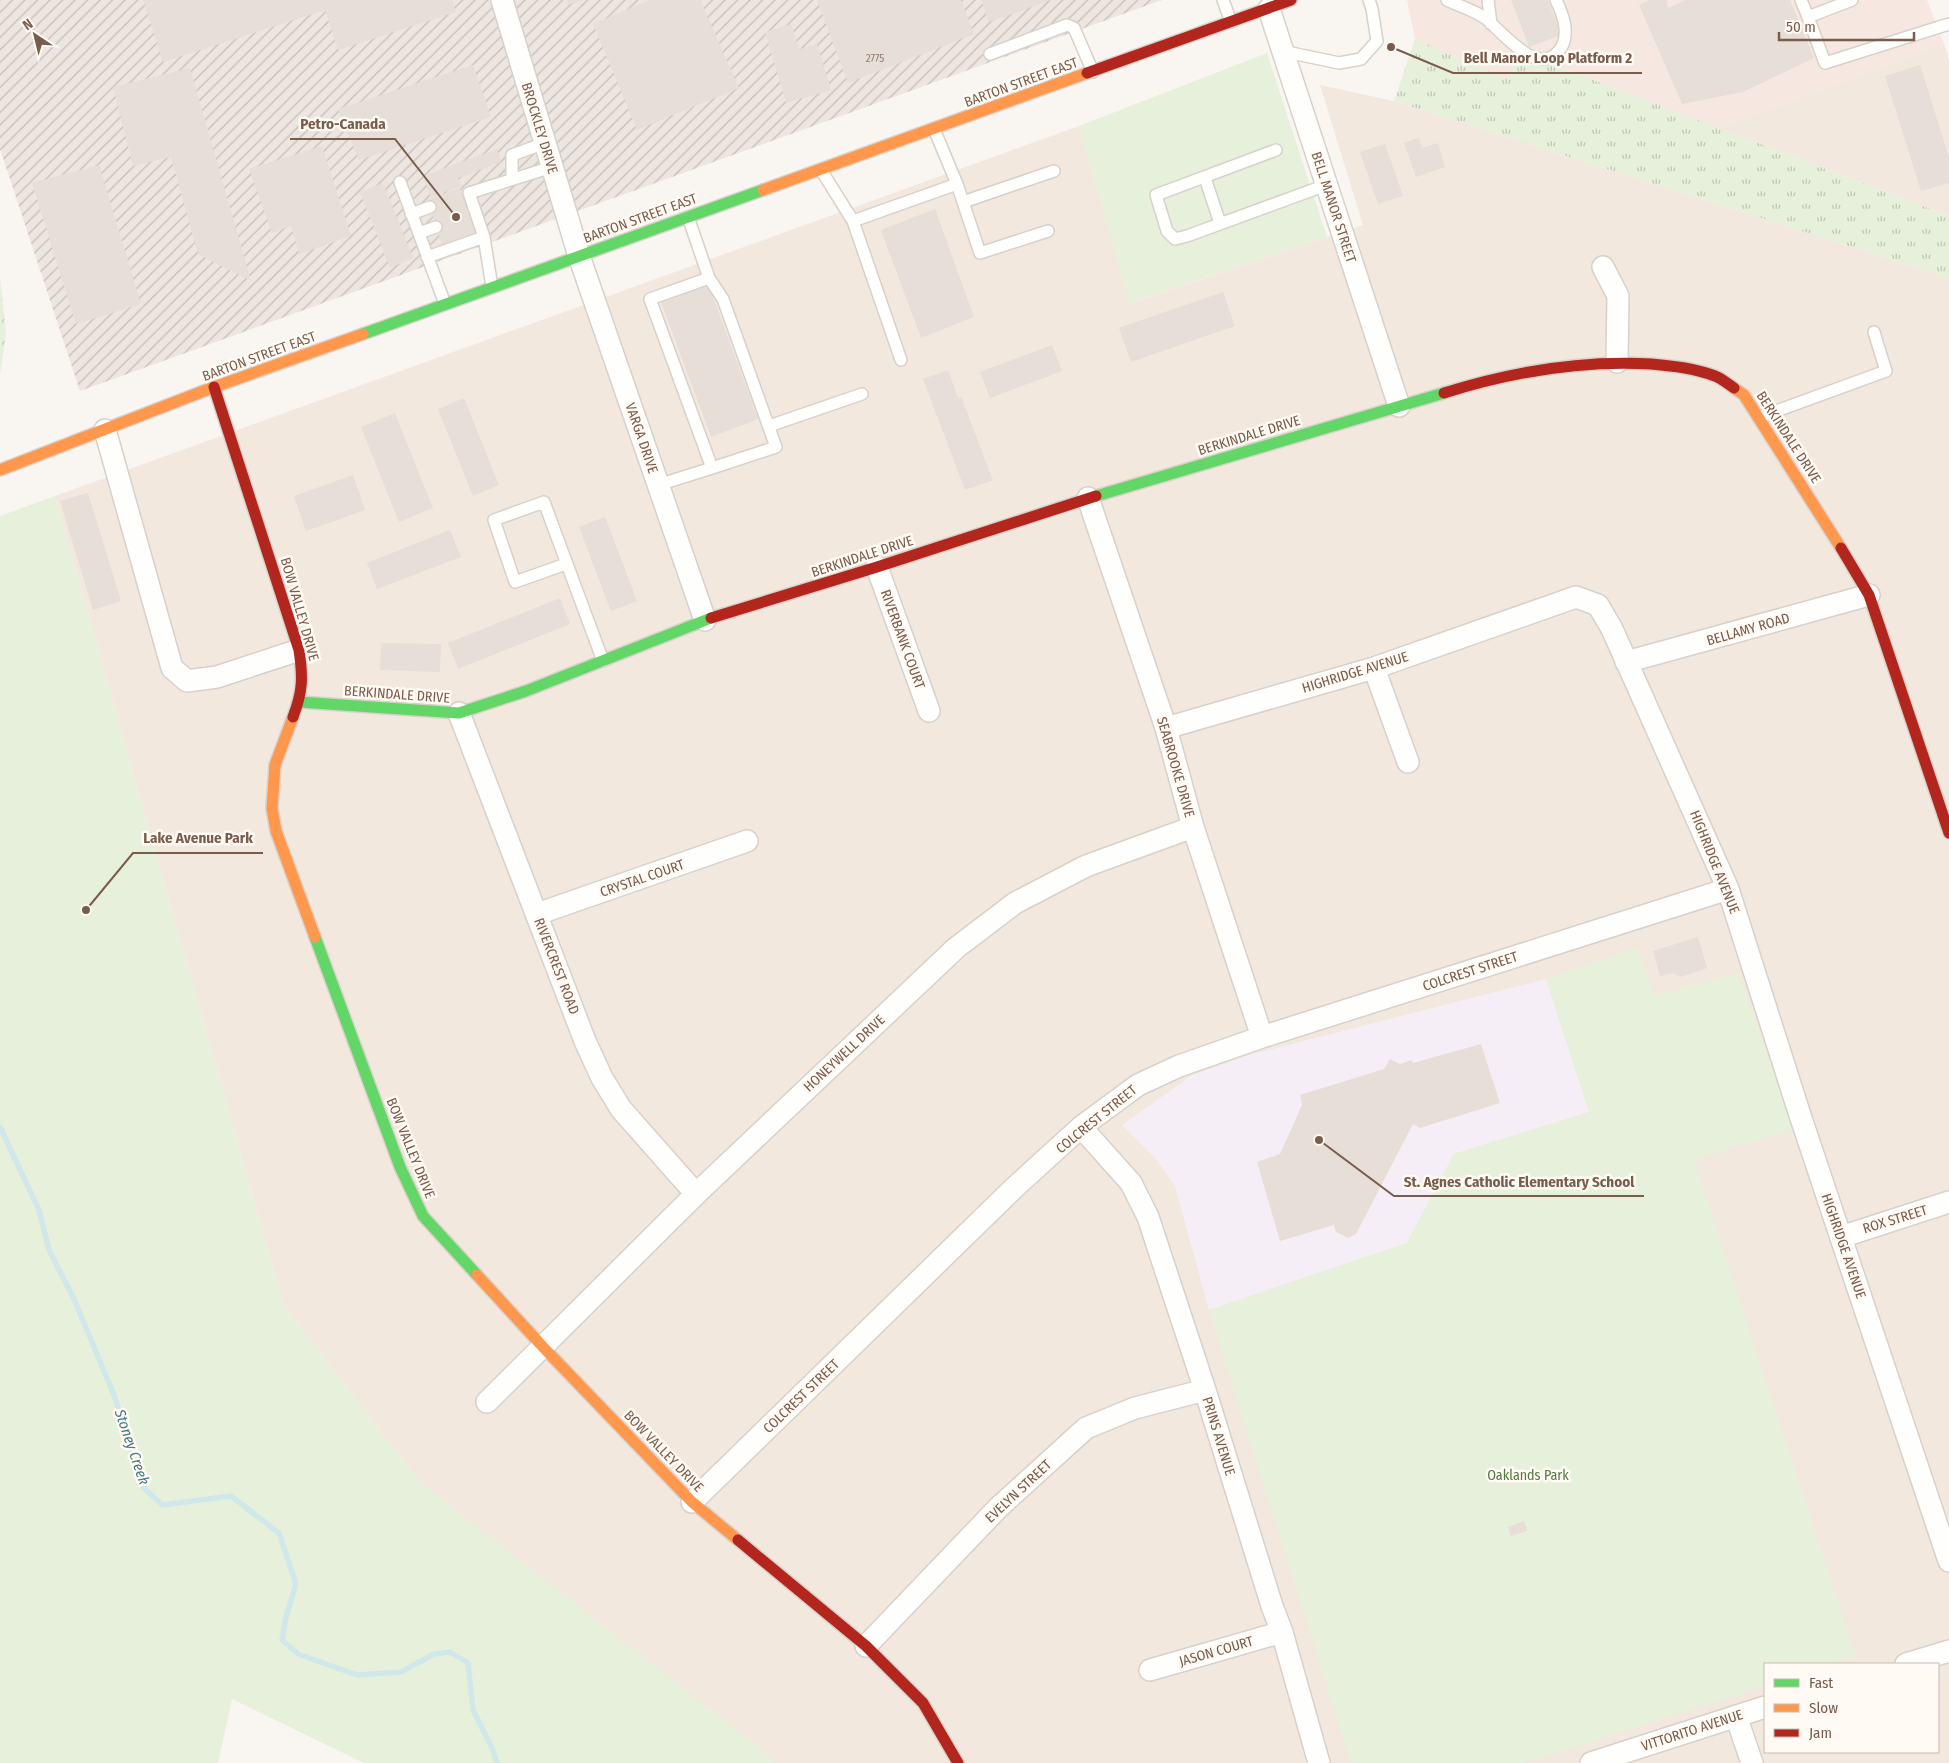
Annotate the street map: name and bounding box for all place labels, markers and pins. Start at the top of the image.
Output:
callout: Bell Manor Loop Platform 2 [1453,43,1642,73]
callout: Petro-Canada [290,109,395,139]
callout: Lake Avenue Park [133,823,263,853]
callout: St. Agnes Catholic Elementary School [1394,1166,1644,1196]

